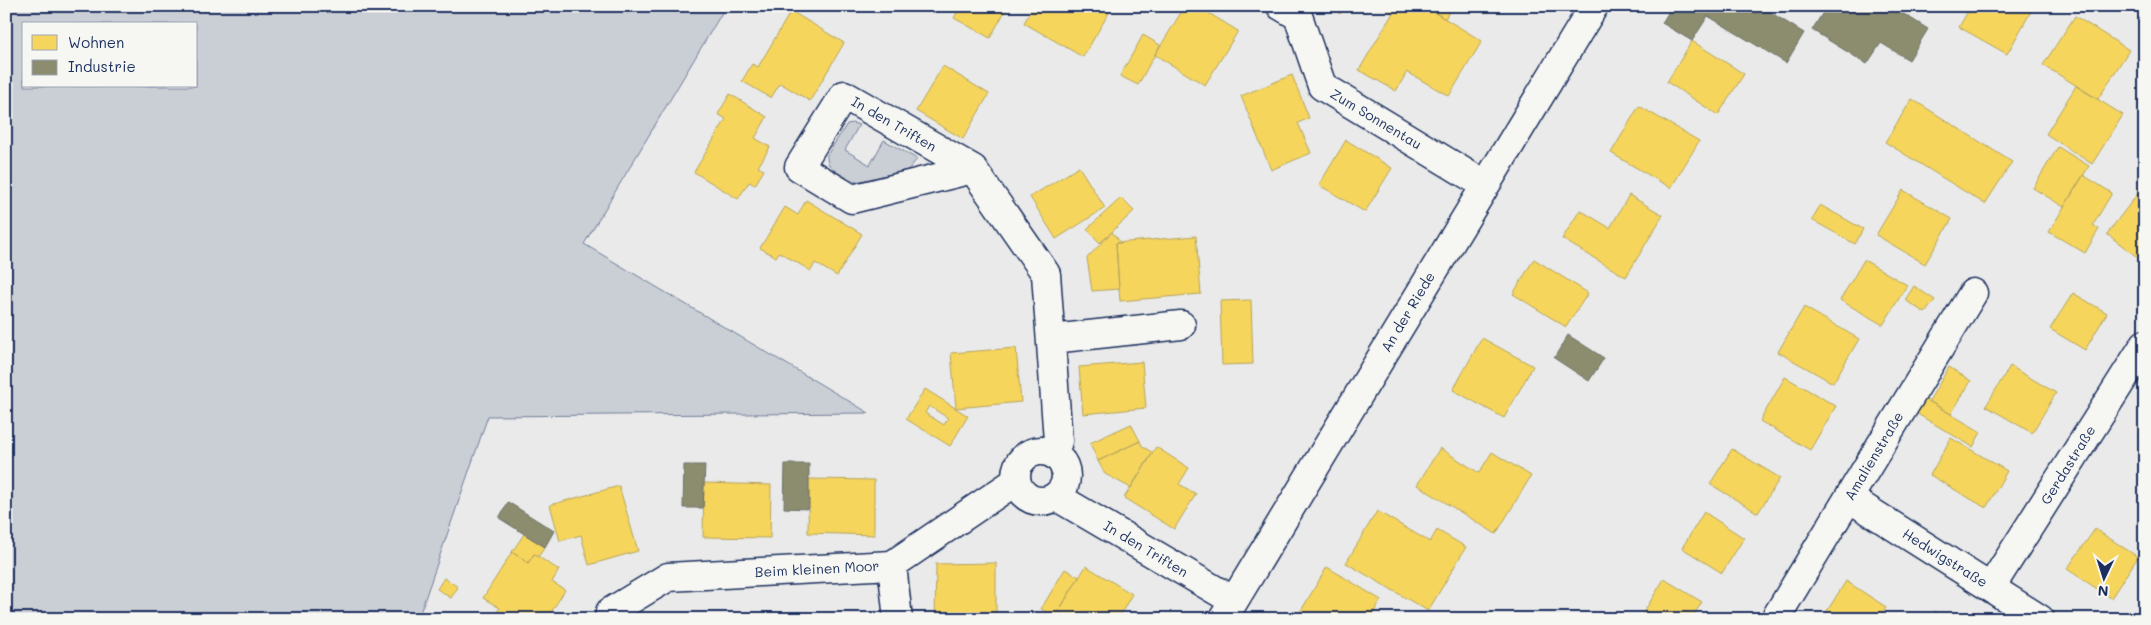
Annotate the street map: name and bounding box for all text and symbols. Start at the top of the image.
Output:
legend [22,22,198,88]
text: Wohnen [68,32,124,52]
text: Industrie [68,56,136,76]
street label: Zum Sonnentau [1327,84,1425,153]
street label: In den Triften [848,92,940,156]
street label: An der Riede [1376,268,1439,355]
street label: Amalienstraße [1840,408,1907,504]
street label: Gerdastraße [2036,422,2099,508]
street label: In den Triften [1101,516,1192,581]
street label: Hedwigstraße [1899,524,1991,591]
north arrow [2078,552,2128,602]
street label: Beim kleinen Moor [754,556,880,581]
text: N [2097,582,2109,601]

